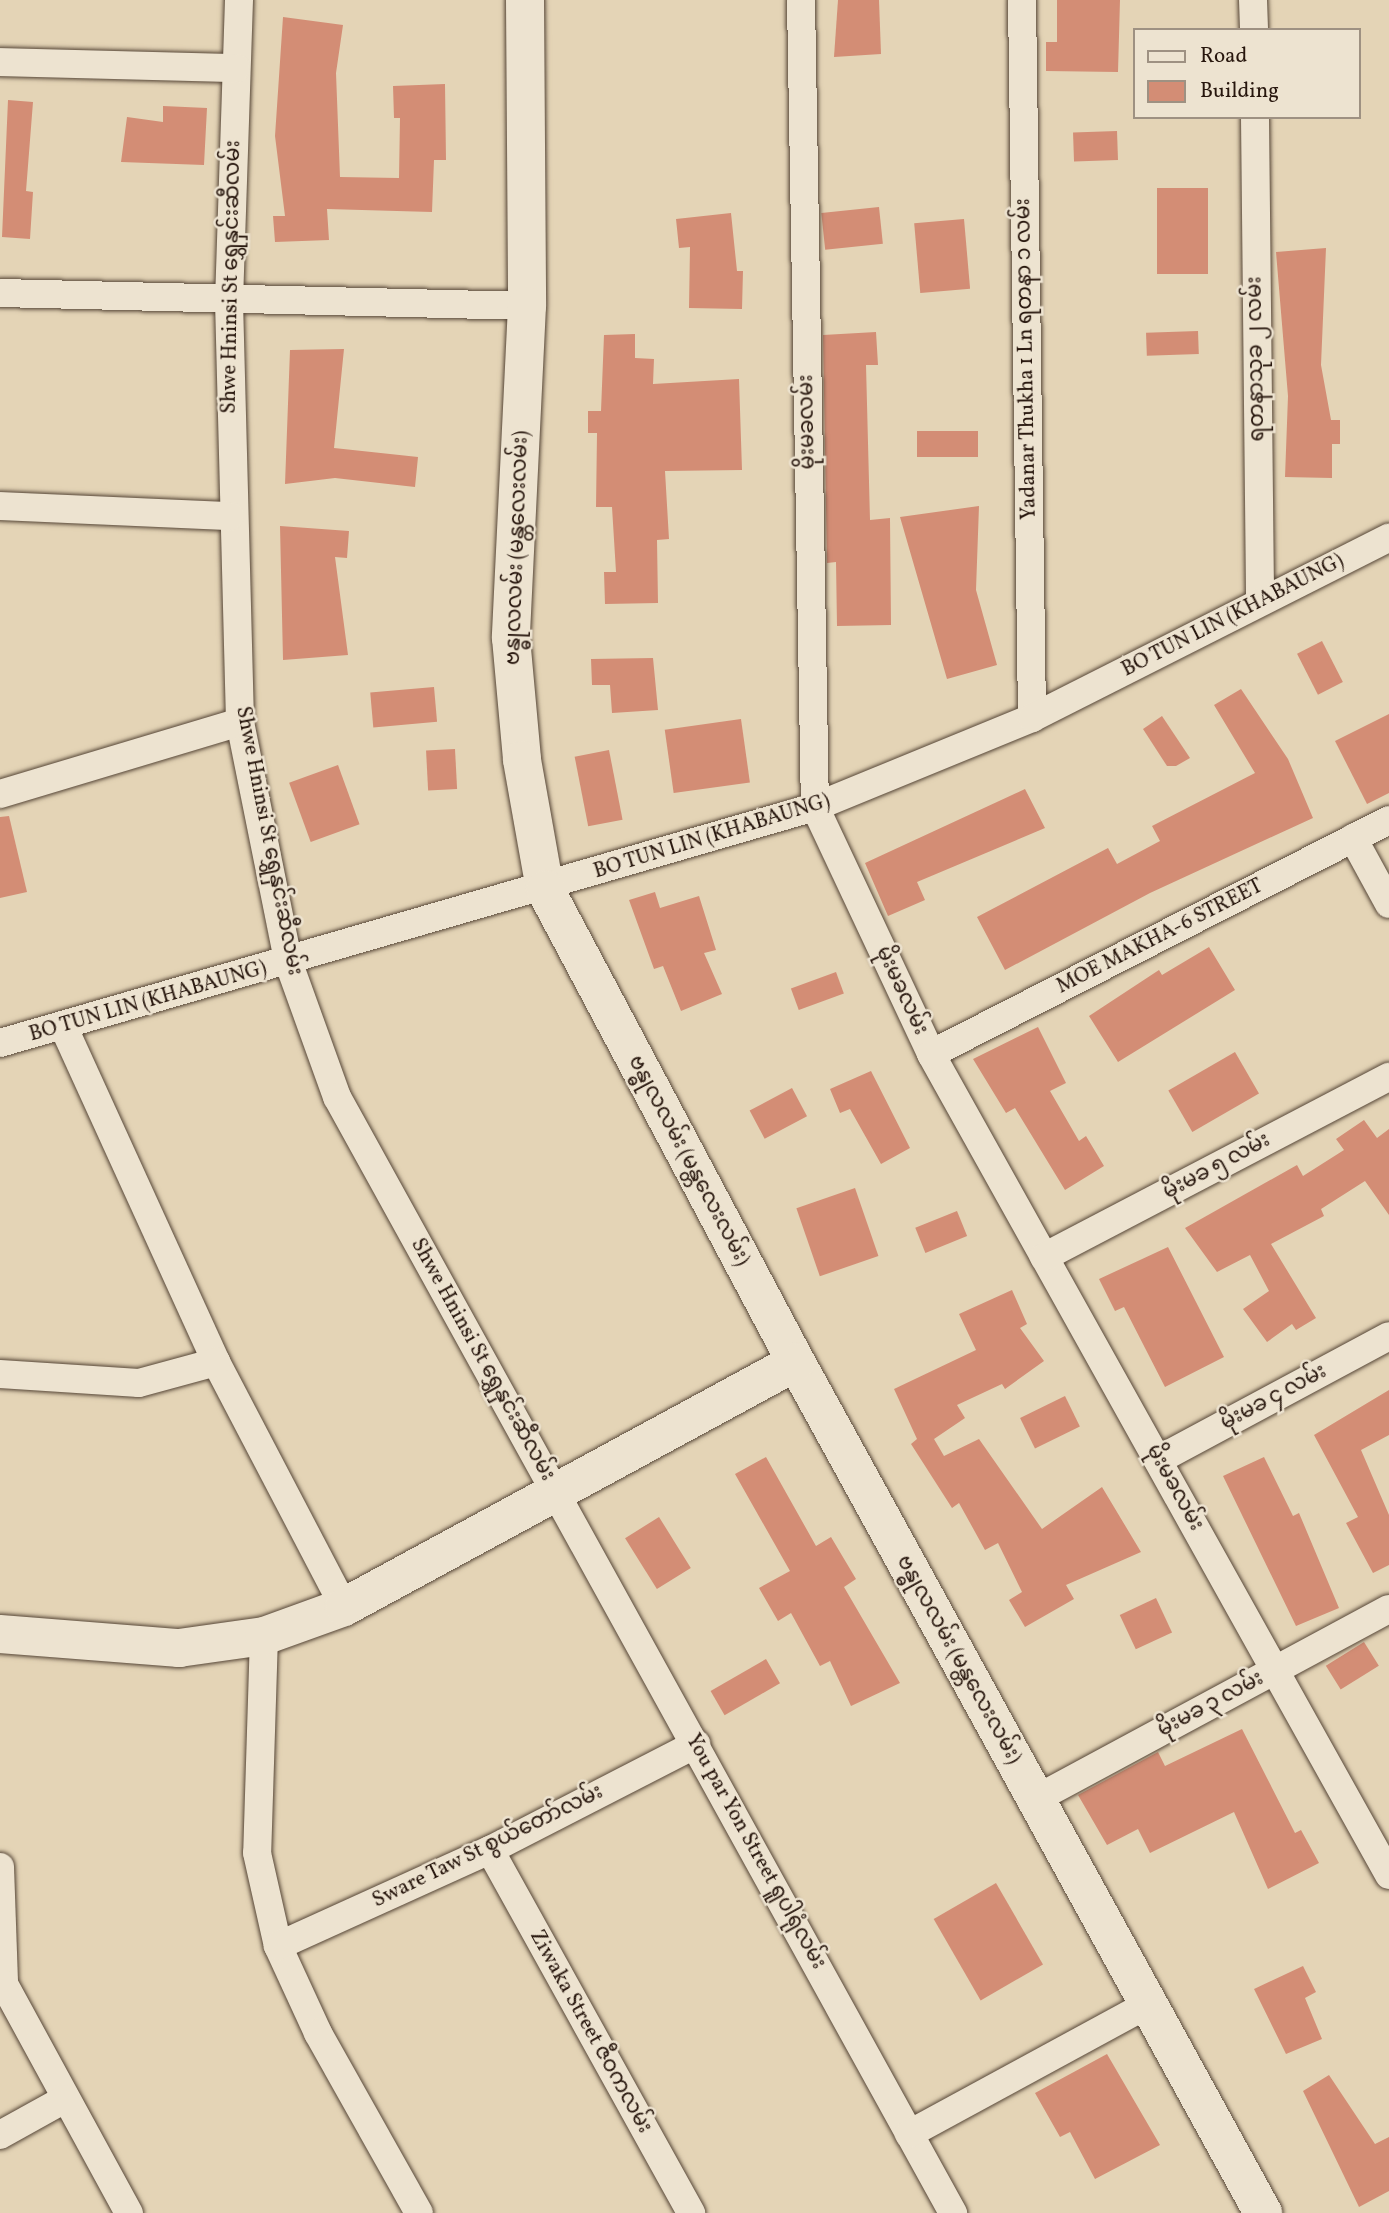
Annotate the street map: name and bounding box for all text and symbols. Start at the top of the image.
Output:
legend [1134,28,1361,119]
text: Road [1200,42,1247,71]
text: Building [1200,77,1279,106]
street label: Shwe Hninsi St ရွှေနှင်းဆီလမ်း [217,140,247,414]
street label: Yadanar Thukha 1 Ln ရတနာ ၁ လမ်း [1012,198,1042,520]
street label: ရတနာသုခ ၂ လမ်း [1243,276,1271,442]
street label: မိုးမခလမ်း [795,374,821,470]
street label: ဗန္ဓုလလမ်း (မန္တလေးလမ်း) [501,430,535,666]
street label: BO TUN LIN (KHABAUNG) [1118,549,1348,683]
street label: Shwe Hninsi St ရွှေနှင်းဆီလမ်း [230,704,306,978]
street label: BO TUN LIN (KHABAUNG) [590,789,834,885]
street label: MOE MAKHA-6 STREET [1053,874,1267,1000]
street label: မိုးမခလမ်း [870,943,932,1039]
street label: BO TUN LIN (KHABAUNG) [26,956,270,1048]
street label: ဗန္ဓုလလမ်း (မန္တလေးလမ်း) [622,1052,754,1270]
street label: မိုးမခ ၅ လမ်း [1159,1128,1275,1206]
street label: Shwe Hninsi St ရွှေနှင်းဆီလမ်း [405,1234,559,1486]
street label: မိုးမခ ၄ လမ်း [1217,1360,1331,1436]
street label: မိုးမခလမ်း [1140,1440,1208,1536]
street label: ဗန္ဓုလလမ်း (မန္တလေးလမ်း) [890,1551,1026,1769]
street label: မိုးမခ ၃ လမ်း [1154,1667,1268,1743]
street label: You par Yon Street ရူပါရုံလမ်း [680,1730,830,1974]
street label: Sware Taw St စွယ်တော်လမ်း [368,1780,608,1914]
street label: Ziwaka Street ဇီဝကလမ်း [524,1926,656,2138]

